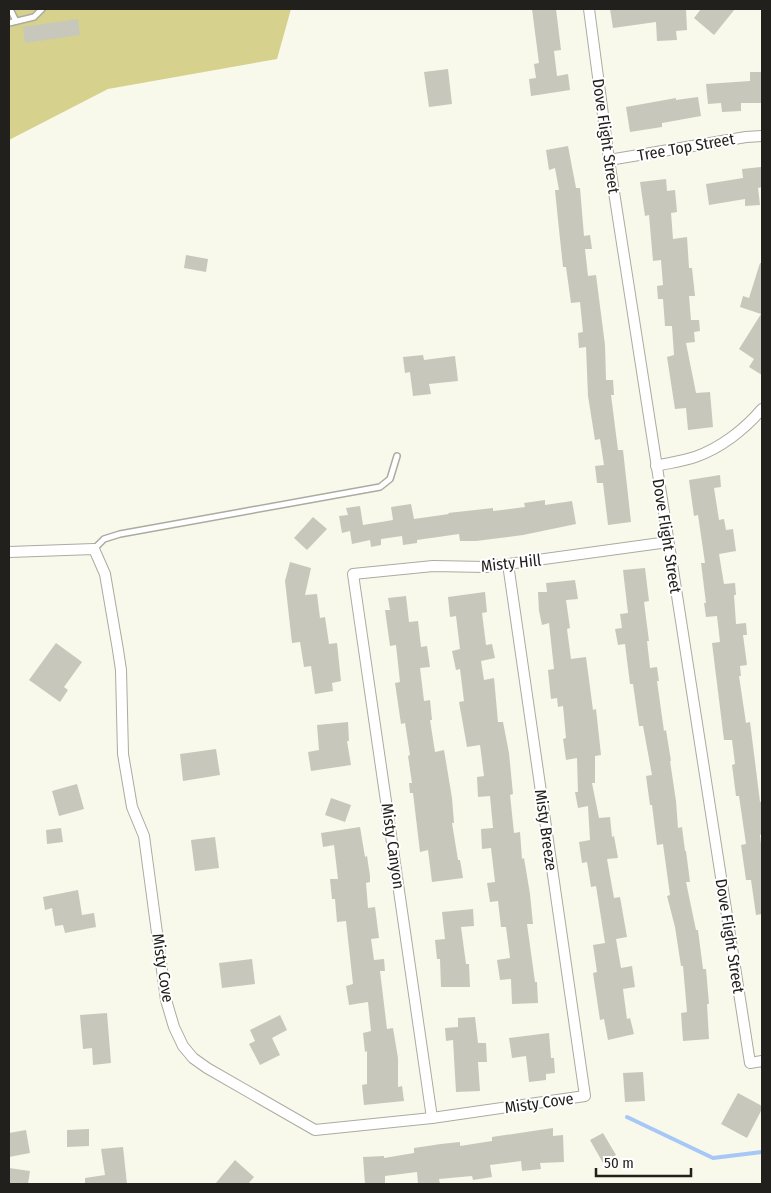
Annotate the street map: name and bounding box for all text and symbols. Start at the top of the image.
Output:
street label: Dove Flight Street [589,77,624,195]
street label: Tree Top Street [636,129,737,165]
street label: Dove Flight Street [649,477,686,595]
street label: Misty Hill [480,550,542,576]
street label: Misty Breeze [531,788,561,872]
street label: Misty Canyon [378,802,408,890]
street label: Dove Flight Street [712,877,749,995]
street label: Misty Cove [148,932,178,1004]
street label: Misty Cove [503,1089,575,1117]
scale bar [596,1146,691,1178]
text: 50 m [604,1154,634,1172]

